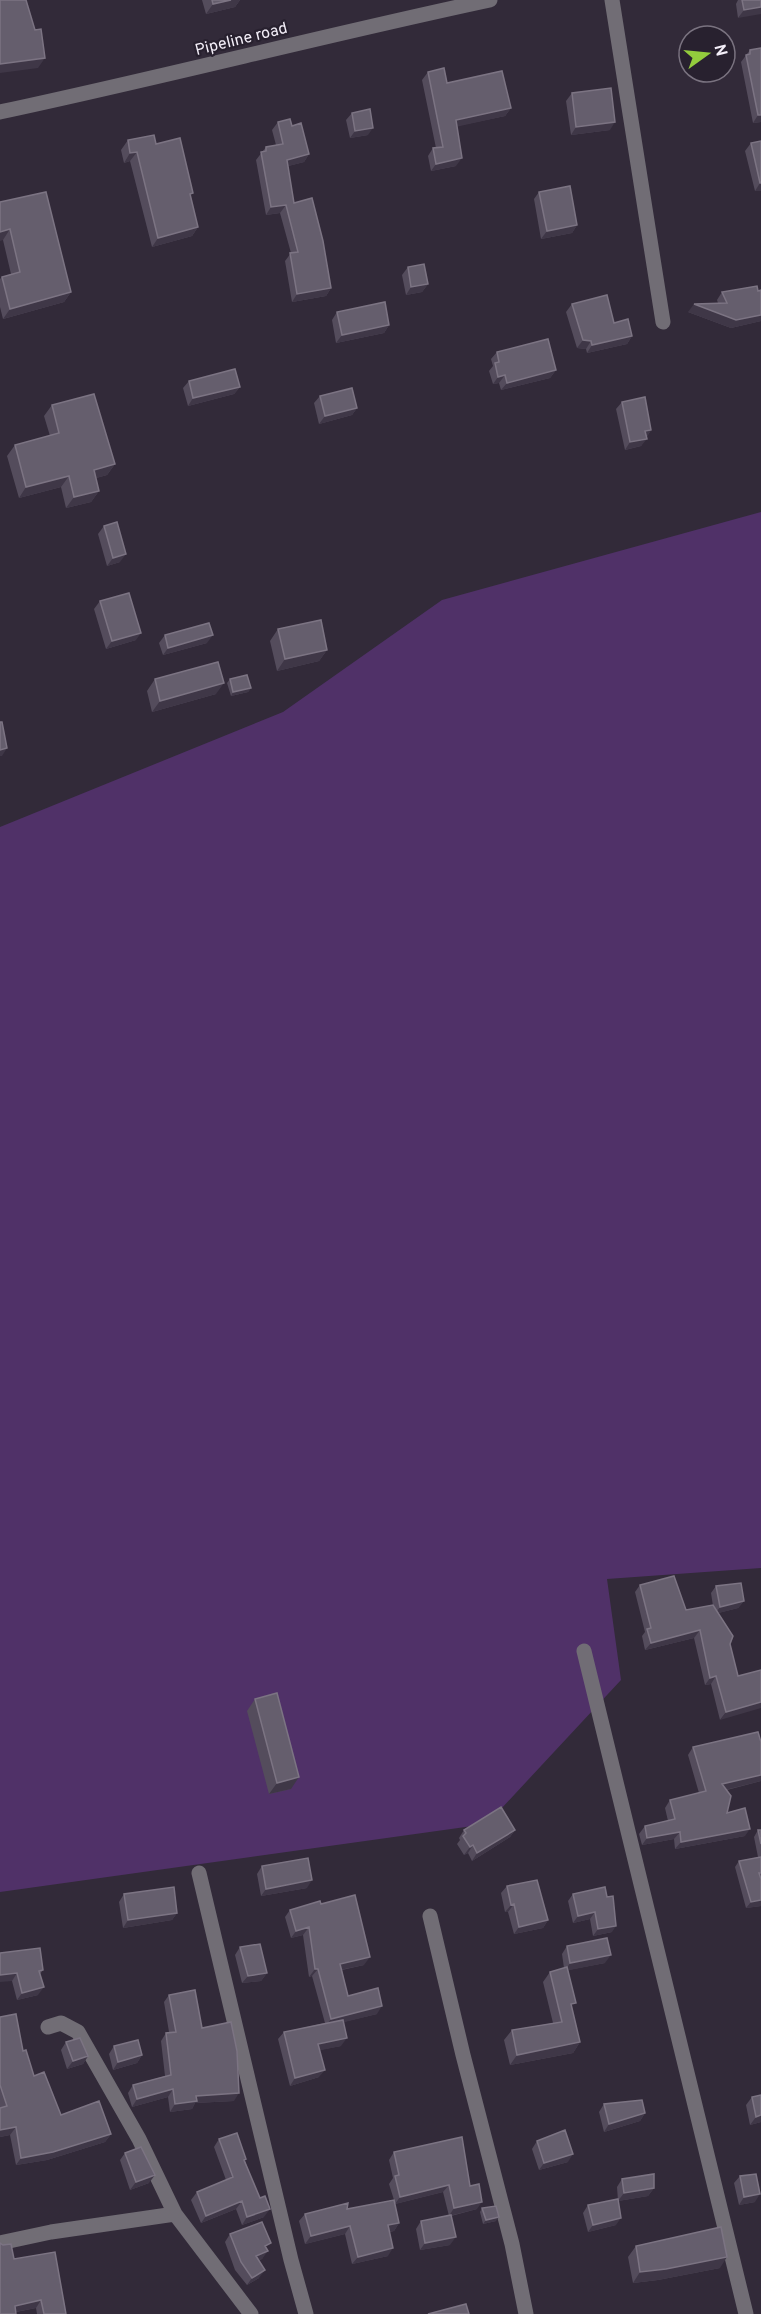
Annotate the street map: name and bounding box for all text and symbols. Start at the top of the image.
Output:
street label: Pipeline road [193,19,290,61]
north arrow [677,24,737,84]
text: N [708,42,731,59]

